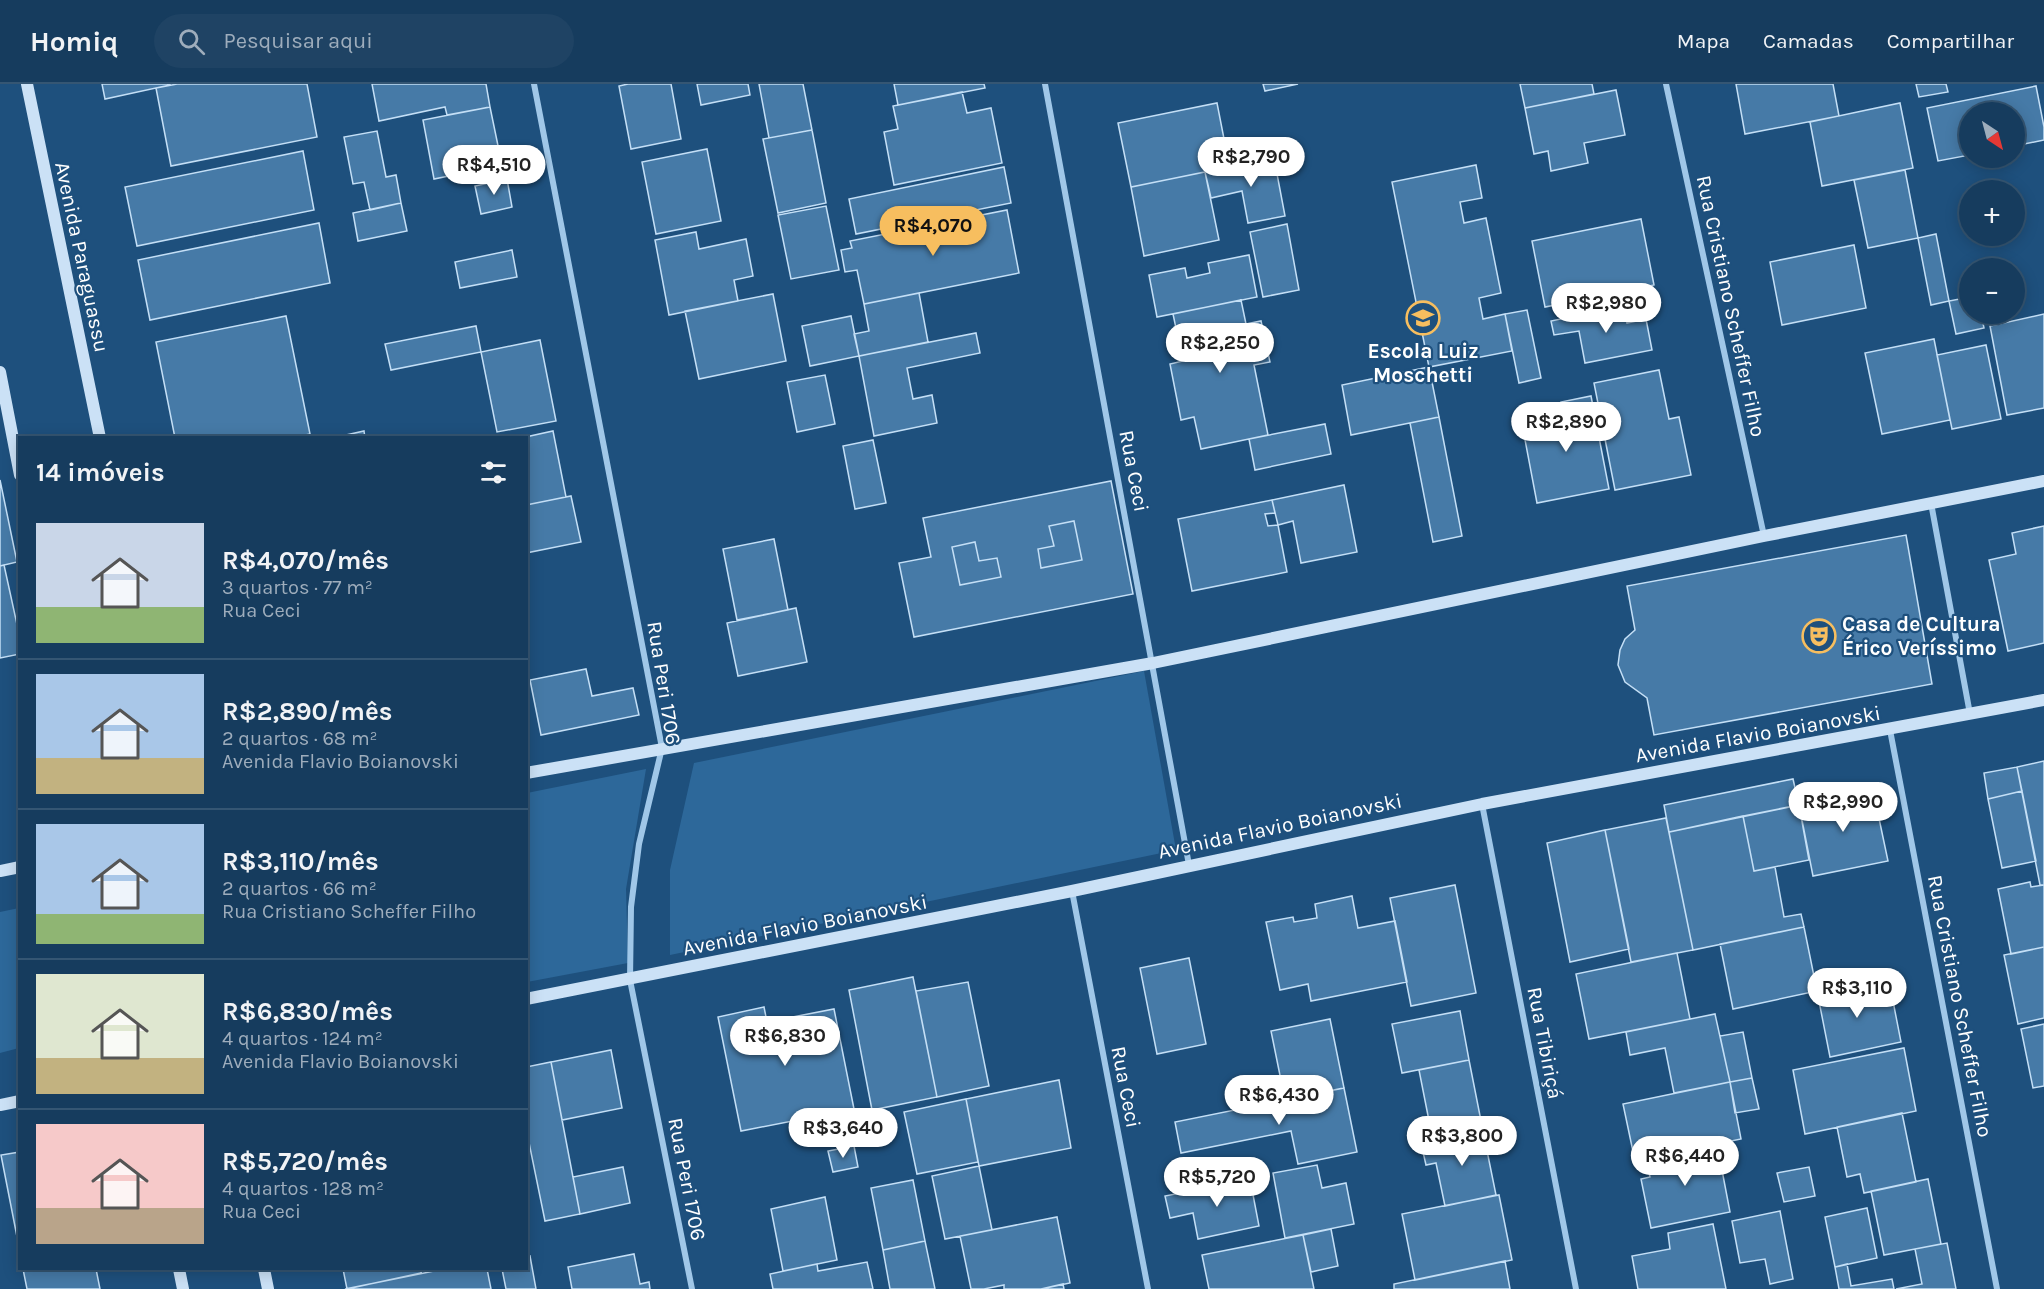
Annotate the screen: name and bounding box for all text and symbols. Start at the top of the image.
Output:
search box [154,14,574,68]
text: Homiq [30,25,118,58]
icon: search [175,25,208,58]
text: Pesquisar aqui [223,28,373,54]
text: Mapa [1677,29,1730,53]
text: Camadas [1763,29,1854,53]
text: Compartilhar [1887,29,2014,53]
north arrow [1959,102,2025,168]
map controls [1959,102,2025,324]
pin: R$2,790 [1196,137,1306,188]
pin: R$4,510 [439,145,549,196]
text: R$2,790 [1212,145,1290,168]
text: R$4,510 [456,153,532,176]
street label: Avenida Paraguassu [50,160,114,354]
street label: Rua Cristiano Scheffer Filho [1692,173,1770,439]
button: + [1959,180,2025,246]
pin: R$4,070 [878,206,988,257]
text: R$4,070 [894,214,972,237]
button: − [1959,258,2025,324]
pin: R$2,980 [1551,283,1661,334]
text: R$2,980 [1565,291,1647,314]
school or university icon: Escola Luiz Moschetti [1405,300,1441,336]
pin: R$2,250 [1165,323,1275,374]
text: R$2,250 [1180,331,1260,354]
place label: Escola Luiz Moschetti [1367,339,1479,387]
pin: R$2,890 [1511,402,1621,453]
text: R$2,890 [1525,410,1607,433]
street label: Rua Ceci [1114,428,1154,514]
icon: filters [477,456,510,489]
text: 14 imóveis [36,457,165,488]
text: R$4,070/mês [222,545,389,576]
icon: home [84,547,156,619]
text: 3 quartos · 77 m² [222,576,373,599]
text: Rua Ceci [222,599,301,622]
place label: Casa de Cultura Érico Veríssimo [1842,612,2000,660]
theatre icon: Casa de Cultura Érico Veríssimo [1801,618,1837,654]
street label: Rua Peri 1706 [642,620,686,746]
text: R$2,890/mês [222,696,393,727]
icon: home [84,698,156,770]
street label: Avenida Flavio Boianovski [1633,701,1883,767]
text: 2 quartos · 68 m² [222,727,378,750]
text: Avenida Flavio Boianovski [222,750,459,773]
pin: R$2,990 [1788,782,1898,833]
street label: Avenida Flavio Boianovski [1156,788,1404,864]
text: R$2,990 [1803,790,1883,813]
text: R$3,110/mês [222,846,379,877]
icon: home [84,848,156,920]
street label: Rua Cristiano Scheffer Filho [1923,873,1997,1139]
text: 2 quartos · 66 m² [222,877,377,900]
street label: Avenida Flavio Boianovski [681,889,929,961]
text: Rua Cristiano Scheffer Filho [222,900,476,923]
pin: R$3,110 [1802,968,1912,1019]
text: R$3,110 [1821,976,1893,999]
street label: Rua Tibiriçá [1522,985,1568,1101]
text: R$6,830/mês [222,996,393,1027]
icon: home [84,998,156,1070]
pin: R$6,830 [730,1016,840,1067]
text: R$6,830 [744,1024,826,1047]
text: 4 quartos · 124 m² [222,1027,383,1050]
street label: Rua Ceci [1106,1044,1146,1130]
text: Avenida Flavio Boianovski [222,1050,459,1073]
pin: R$6,430 [1224,1075,1334,1126]
text: R$6,430 [1239,1083,1319,1106]
pin: R$3,640 [788,1108,898,1159]
street label: Rua Peri 1706 [663,1116,711,1242]
text: R$3,640 [803,1116,883,1139]
pin: R$3,800 [1407,1116,1517,1167]
text: R$3,800 [1421,1124,1503,1147]
pin: R$6,440 [1630,1136,1740,1187]
text: R$6,440 [1645,1144,1725,1167]
text: R$5,720/mês [222,1146,388,1177]
icon: home [84,1148,156,1220]
pin: R$5,720 [1162,1157,1272,1208]
text: R$5,720 [1178,1165,1256,1188]
text: 4 quartos · 128 m² [222,1177,384,1200]
text: Rua Ceci [222,1200,301,1223]

